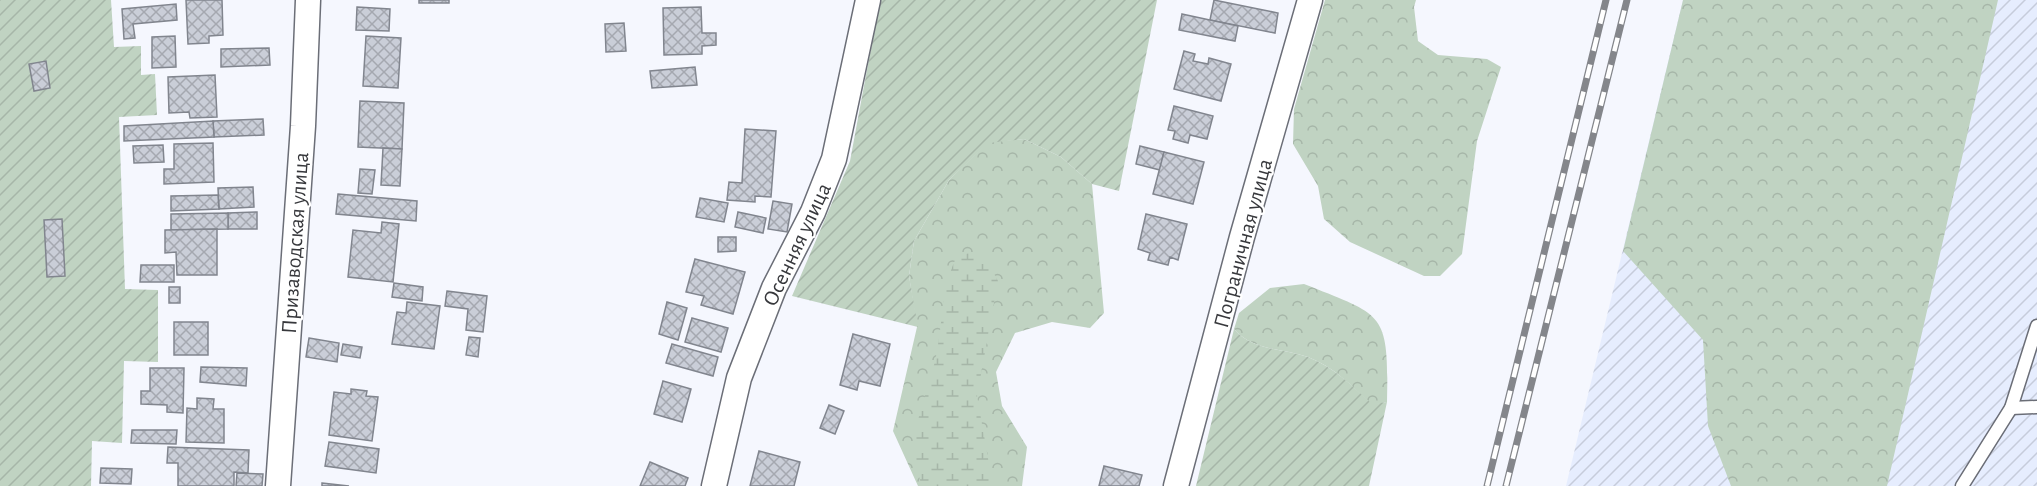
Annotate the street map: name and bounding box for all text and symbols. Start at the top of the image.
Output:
street label: Призаводская улица [278,152,312,335]
street label: Пограничная улица [1210,156,1276,330]
street label: Осенняя улица [759,179,835,309]

